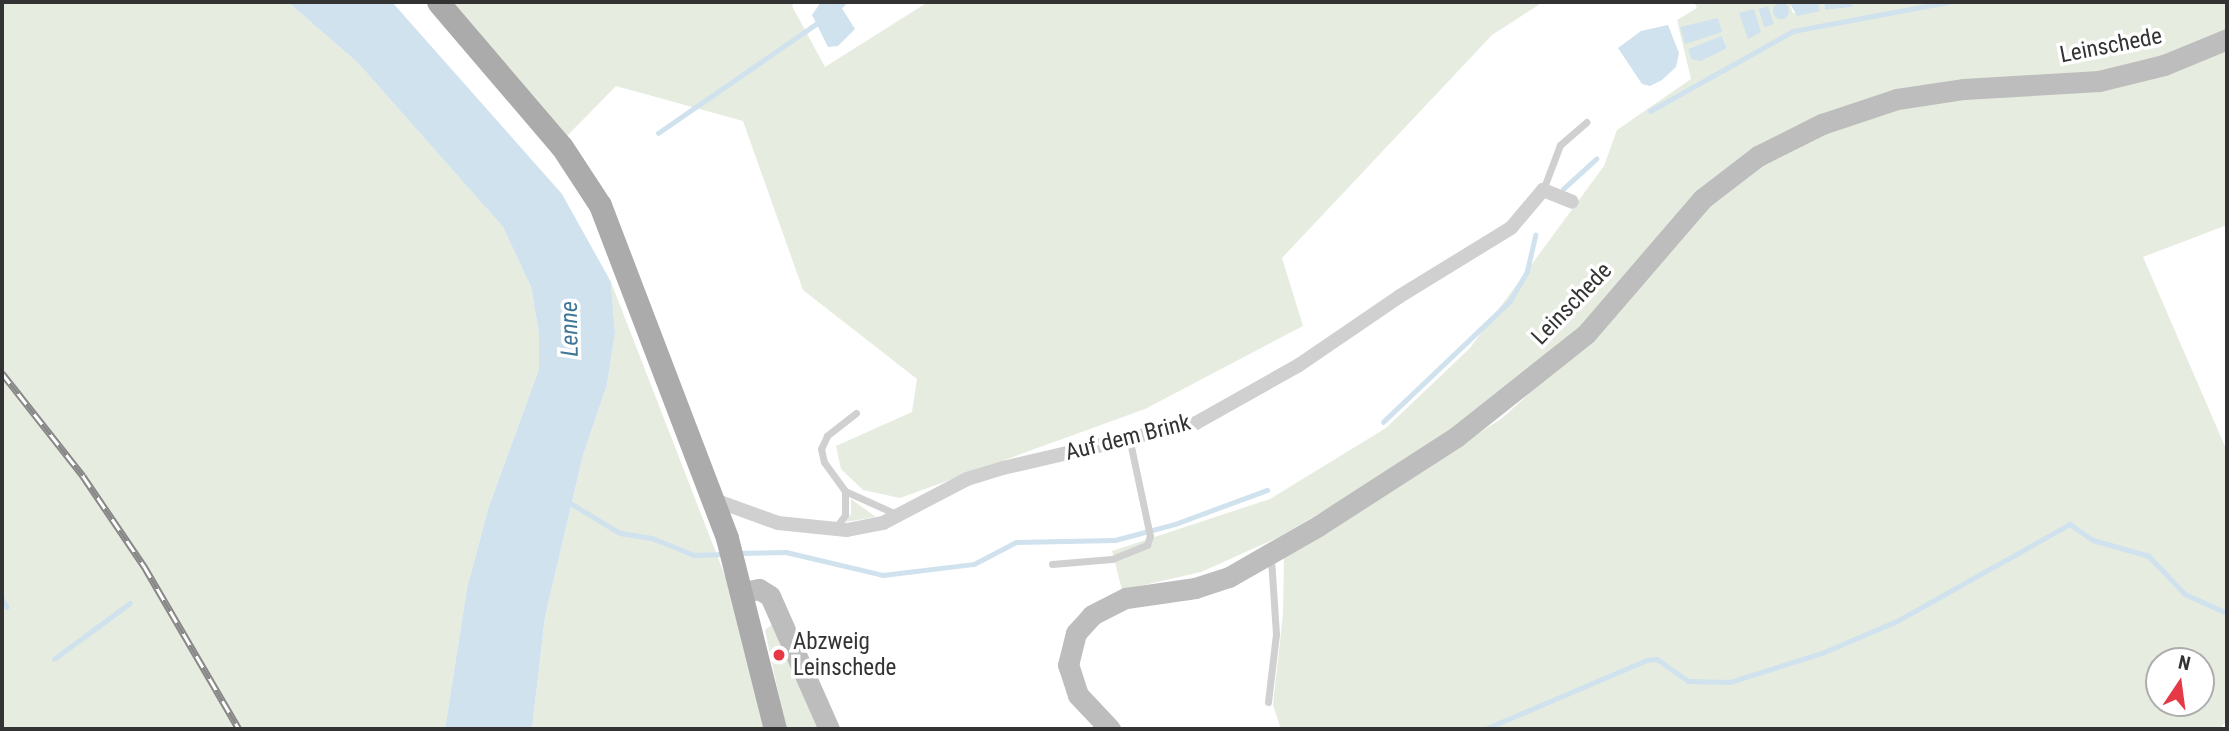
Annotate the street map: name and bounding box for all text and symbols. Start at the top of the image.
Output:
street label: Leinschede [2058,23,2164,69]
street label: Leinschede [1526,257,1618,351]
water label: Lenne [555,301,585,357]
street label: Auf dem Brink [1063,409,1193,467]
place label: Abzweig Leinschede [793,628,896,682]
marker: Abzweig Leinschede [771,647,787,663]
north arrow [2145,647,2215,717]
text: N [2176,650,2193,676]

